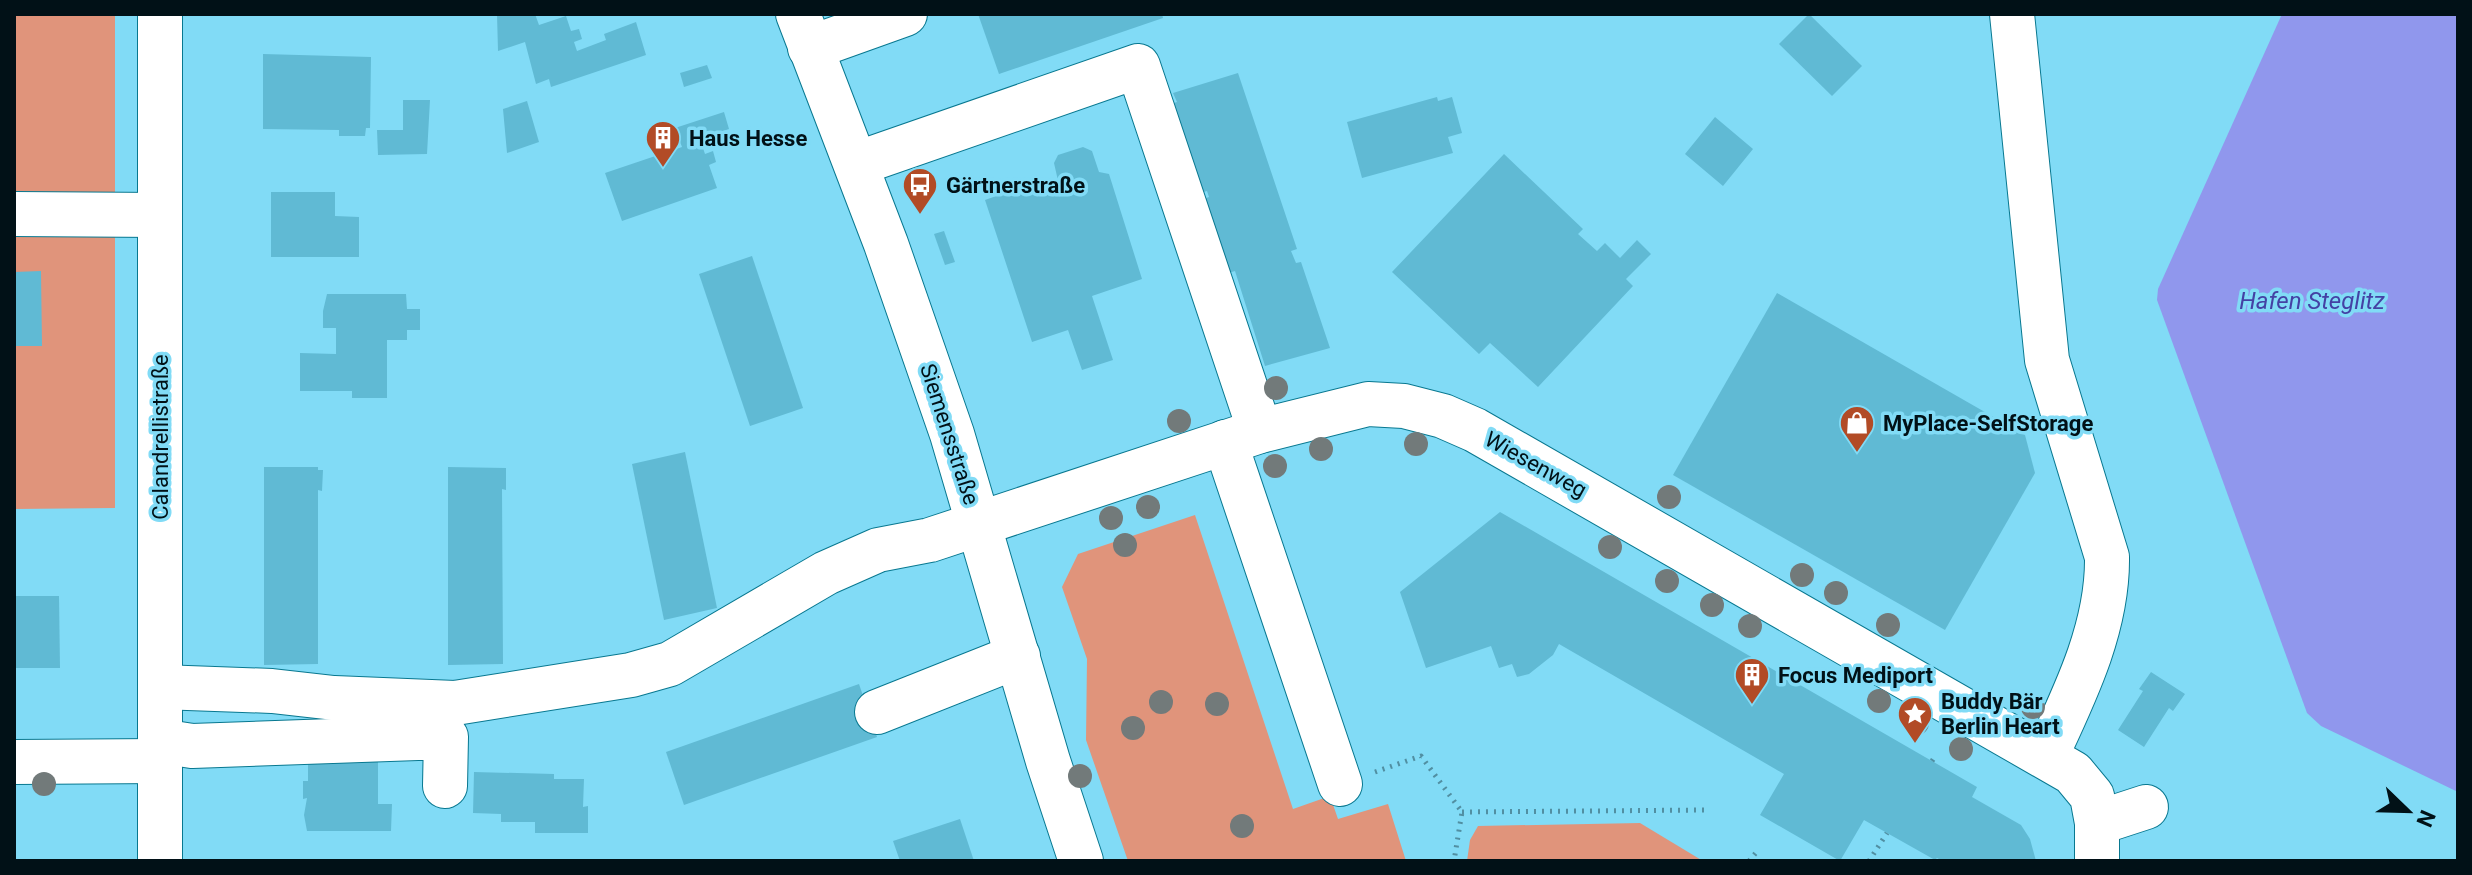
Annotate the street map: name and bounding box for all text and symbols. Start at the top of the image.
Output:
building icon: Haus Hesse [644,119,682,169]
place label: Haus Hesse [689,126,807,151]
bus stop icon: Gärtnerstraße [901,166,939,216]
place label: Gärtnerstraße [946,173,1085,198]
water label: Hafen Steglitz [2239,287,2385,315]
street label: Calandrellistraße [148,354,173,520]
street label: Siemensstraße [915,360,984,508]
shop icon: MyPlace-SelfStorage [1838,404,1876,454]
place label: MyPlace-SelfStorage [1883,411,2093,436]
street label: Wiesenweg [1481,426,1591,503]
building icon: Focus Mediport [1733,656,1771,706]
place label: Focus Mediport [1778,663,1934,688]
place label: Buddy Bär Berlin Heart [1941,689,2060,739]
place icon: Buddy Bär Berlin Heart [1896,695,1934,745]
north arrow [2368,771,2448,851]
text: N [2411,807,2440,831]

